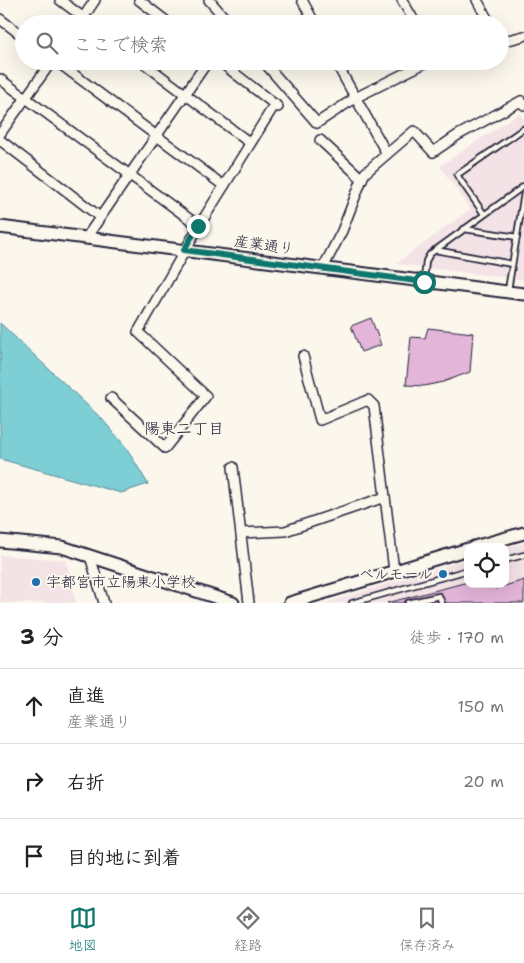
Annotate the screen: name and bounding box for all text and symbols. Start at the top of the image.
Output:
search box [15,15,509,70]
icon: search [33,29,61,57]
text: ここで検索 [73,32,168,57]
route end [187,215,210,238]
street label: 産業通り [233,231,295,259]
route start [413,271,436,294]
district label: 陽東二丁目 [144,418,224,439]
map controls [464,543,509,588]
button: locate [464,543,509,588]
place label: ベルモール [359,564,433,584]
marker: ベルモール [437,568,449,580]
place label: 宇都宮市立陽東小学校 [46,572,196,592]
marker: 宇都宮市立陽東小学校 [30,576,42,588]
text: 3 分 [20,623,63,651]
text: 徒歩 · 170 m [409,627,504,648]
text: 直進 [67,683,105,708]
icon: ahead [20,692,48,720]
text: 150 m [457,696,504,717]
text: 産業通り [67,711,131,732]
icon: right [20,767,48,795]
text: 右折 [67,770,105,795]
text: 20 m [463,771,504,792]
icon: arrive [20,842,48,870]
text: 目的地に到着 [67,845,181,870]
tab: 地図 [69,904,97,954]
tab: 経路 [234,904,262,954]
tab: 保存済み [399,904,455,954]

